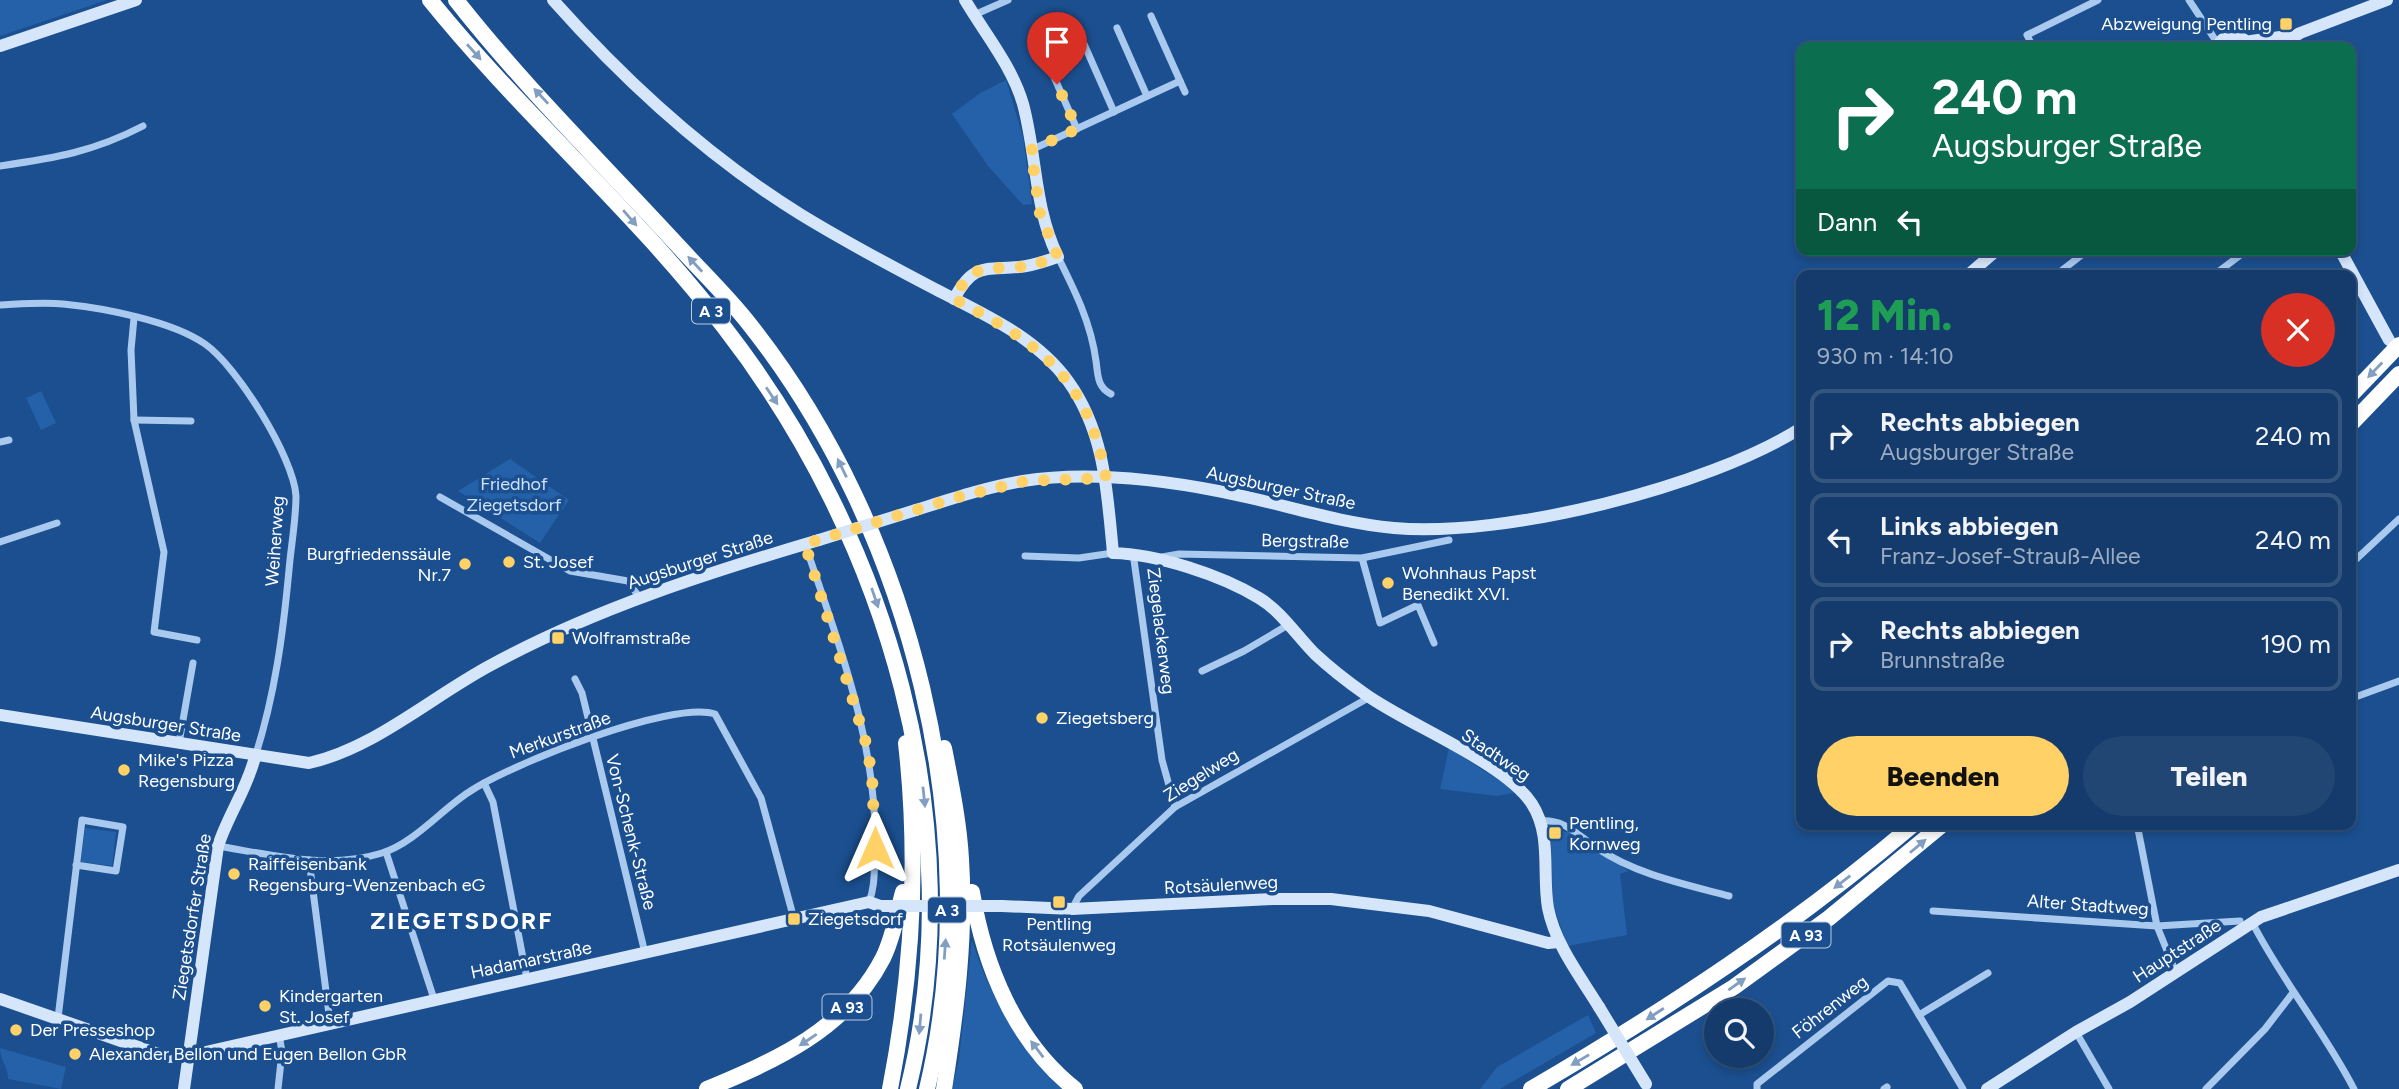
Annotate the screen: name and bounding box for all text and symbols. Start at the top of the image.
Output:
pin [1027,12.0,1087,84]
place label: Abzweigung Pentling [2101,13,2272,35]
marker: Abzweigung Pentling [2278,16,2294,32]
icon: arrive [1038,23,1076,61]
one-way arrow [466,43,482,60]
text: 240 m [1932,67,2078,126]
icon: right [1817,70,1908,161]
one-way arrow [533,87,549,105]
text: Augsburger Straße [1932,127,2202,165]
icon: left [1891,203,1929,241]
text: Dann [1817,206,1877,238]
one-way arrow [621,210,637,227]
one-way arrow [687,256,703,273]
text: 12 Min. [1817,290,1953,341]
button: close [2261,293,2335,367]
road number: A 3 [692,298,730,324]
text: 930 m · 14:10 [1817,342,1954,370]
one-way arrow [2367,361,2383,378]
one-way arrow [765,386,778,405]
text: Rechts abbiegen [1880,406,2080,438]
icon: right [1821,417,1859,455]
text: 240 m [2255,420,2331,452]
text: Augsburger Straße [1880,438,2074,466]
one-way arrow [836,458,847,478]
street label: Augsburger Straße [1204,461,1358,515]
park label: Friedhof Ziegetsdorf [467,473,562,516]
street label: Weiherweg [261,495,289,587]
text: Links abbiegen [1880,510,2059,542]
icon: left [1821,521,1859,559]
text: 240 m [2255,524,2331,556]
street label: Augsburger Straße [624,526,776,594]
street label: Bergstraße [1261,529,1349,553]
text: Franz-Josef-Strauß-Allee [1880,542,2141,570]
place label: Burgfriedenssäule Nr.7 [306,543,451,586]
place label: St. Josef [523,551,594,573]
marker: St. Josef [501,554,517,570]
marker: Burgfriedenssäule Nr.7 [457,556,473,572]
place label: Wohnhaus Papst Benedikt XVI. [1402,562,1537,605]
street label: Ziegelackerweg [1142,566,1180,696]
marker: Wohnhaus Papst Benedikt XVI. [1380,575,1396,591]
one-way arrow [870,588,881,609]
text: Rechts abbiegen [1880,614,2080,646]
icon: right [1821,625,1859,663]
place label: Wolframstraße [572,627,691,649]
text: 190 m [2260,628,2331,660]
marker: Wolframstraße [550,630,566,646]
text: Brunnstraße [1880,646,2005,674]
street label: Augsburger Straße [89,701,243,747]
street label: Merkurstraße [506,706,614,764]
place label: Ziegetsberg [1056,707,1154,729]
marker: Ziegetsberg [1034,710,1050,726]
street label: Stadtweg [1457,724,1535,786]
button: Beenden [1817,736,2069,816]
button: Teilen [2083,736,2335,816]
street label: Ziegelweg [1159,743,1243,807]
place label: Mike's Pizza Regensburg [138,749,235,792]
street label: Von-Schenk-Straße [601,752,661,912]
marker: Mike's Pizza Regensburg [116,762,132,778]
one-way arrow [918,786,929,808]
position arrow [838,811,912,885]
place label: Pentling, Kornweg [1569,812,1641,855]
marker: Pentling, Kornweg [1547,825,1563,841]
street label: Ziegetsdorfer Straße [168,832,216,1002]
one-way arrow [1909,839,1926,854]
place label: Raiffeisenbank Regensburg-Wenzenbach eG [248,853,486,896]
marker: Raiffeisenbank Regensburg-Wenzenbach eG [226,866,242,882]
street label: Rotsäulenweg [1163,871,1279,899]
one-way arrow [1833,875,1851,889]
street label: Alter Stadtweg [2026,890,2150,920]
marker: Pentling Rotsäulenweg [1051,894,1067,910]
road number: A 3 [928,898,966,922]
district label: ZIEGETSDORF [370,906,554,935]
place label: Ziegetsdorf [808,908,903,930]
marker: Ziegetsdorf [786,911,802,927]
place label: Pentling Rotsäulenweg [1002,913,1116,956]
street label: Hauptstraße [2129,914,2225,988]
road number: A 93 [1782,923,1830,948]
street label: Hadamarstraße [468,936,594,984]
one-way arrow [939,937,950,959]
street label: Föhrenweg [1788,971,1872,1043]
one-way arrow [1728,977,1746,991]
place label: Kindergarten St. Josef [279,985,383,1028]
road number: A 93 [822,995,872,1020]
marker: Kindergarten St. Josef [257,998,273,1014]
map controls [1704,998,1774,1068]
button: search [1704,998,1774,1068]
one-way arrow [1646,1008,1665,1021]
one-way arrow [914,1013,925,1035]
place label: Der Presseshop [30,1019,155,1041]
marker: Der Presseshop [8,1022,24,1038]
one-way arrow [799,1033,817,1047]
one-way arrow [1029,1040,1044,1058]
place label: Alexander Bellon und Eugen Bellon GbR [89,1043,407,1065]
marker: Alexander Bellon und Eugen Bellon GbR [67,1046,83,1062]
one-way arrow [1571,1054,1590,1067]

